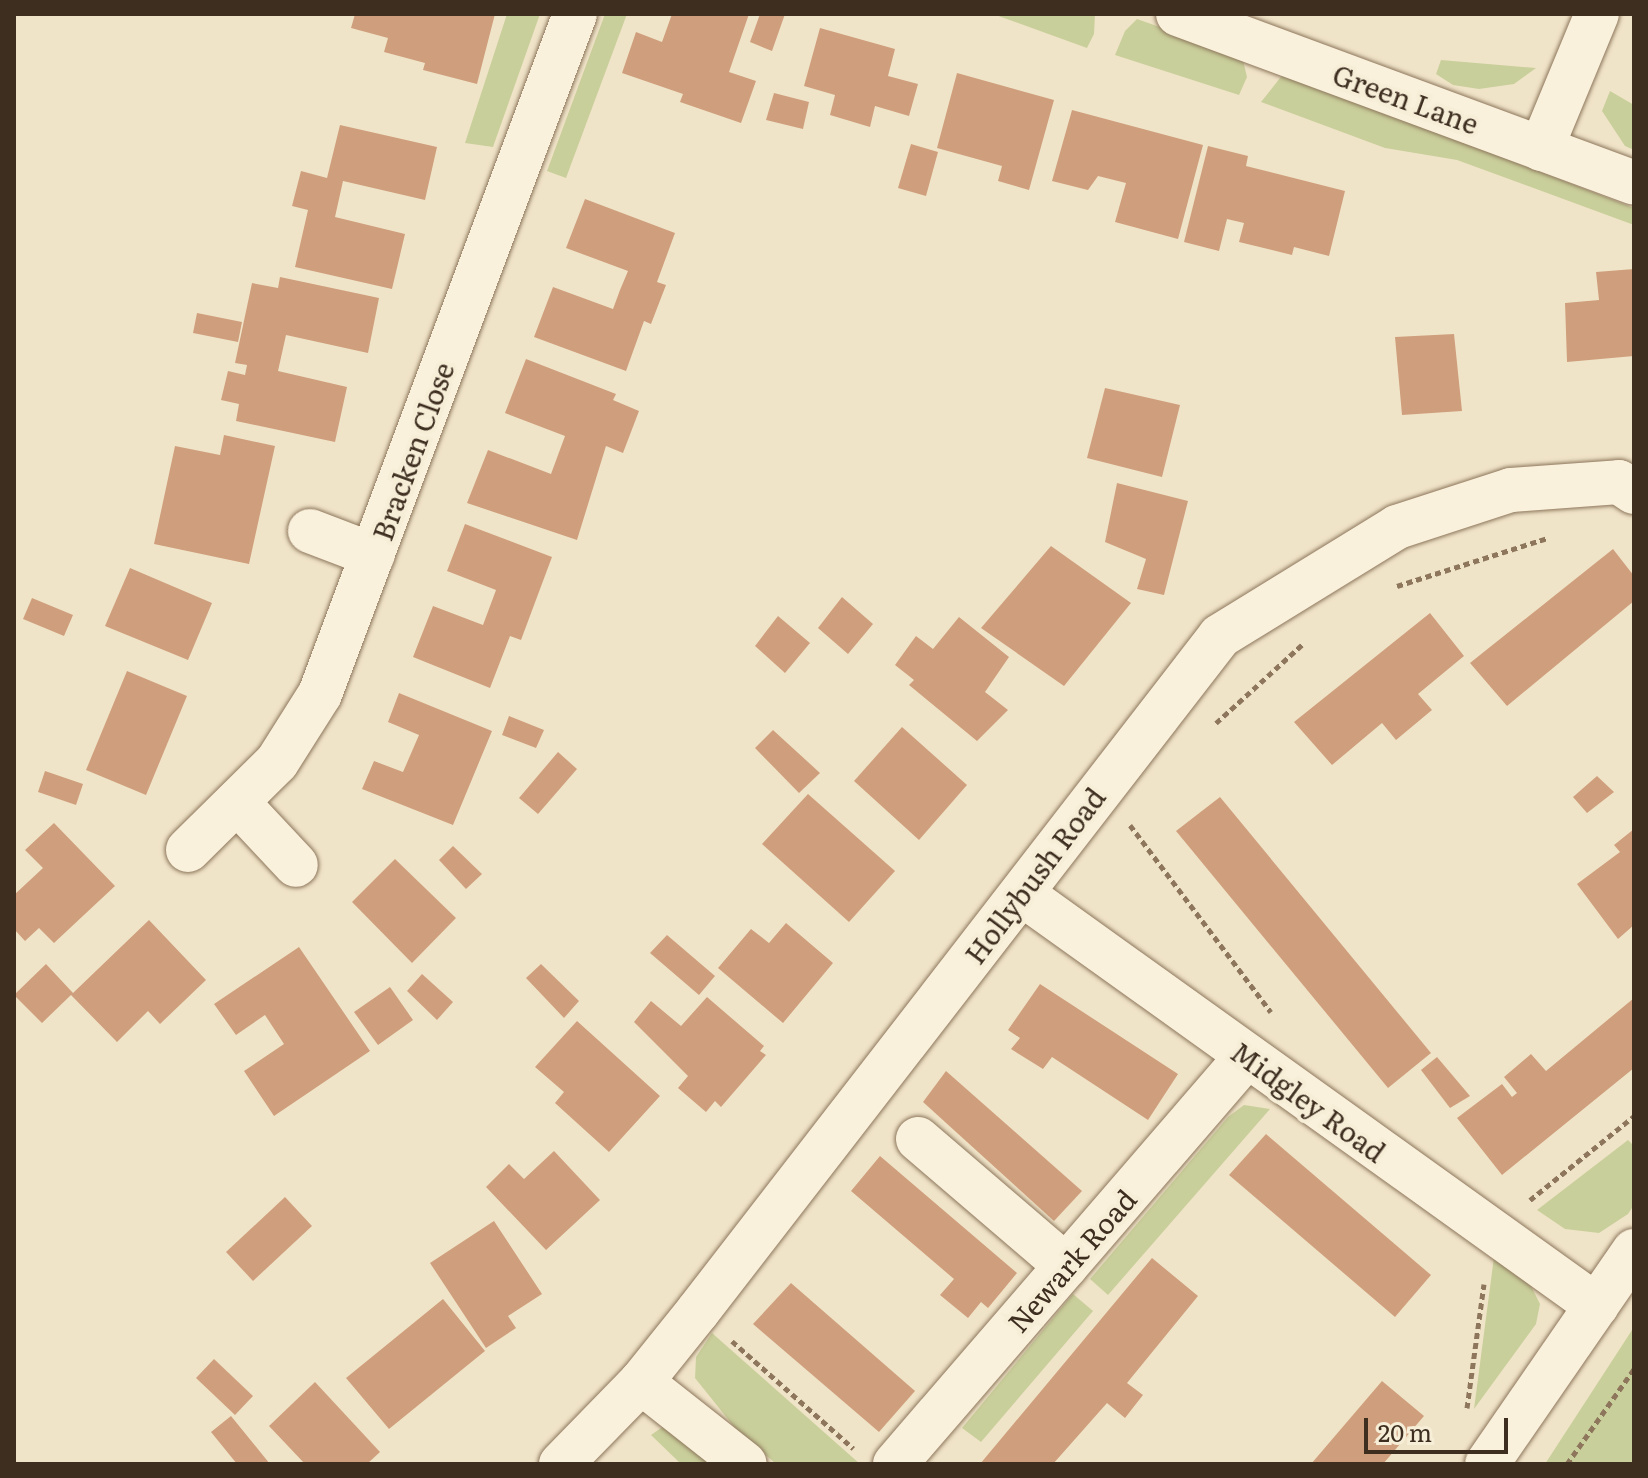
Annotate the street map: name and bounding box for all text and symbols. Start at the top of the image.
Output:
street label: Green Lane [1329,56,1483,140]
street label: Bracken Close [364,357,460,545]
street label: Hollybush Road [957,780,1111,970]
street label: Midgley Road [1225,1034,1393,1168]
street label: Newark Road [1000,1182,1142,1338]
scale bar [1368,1402,1512,1452]
text: 20 m [1378,1414,1432,1449]

